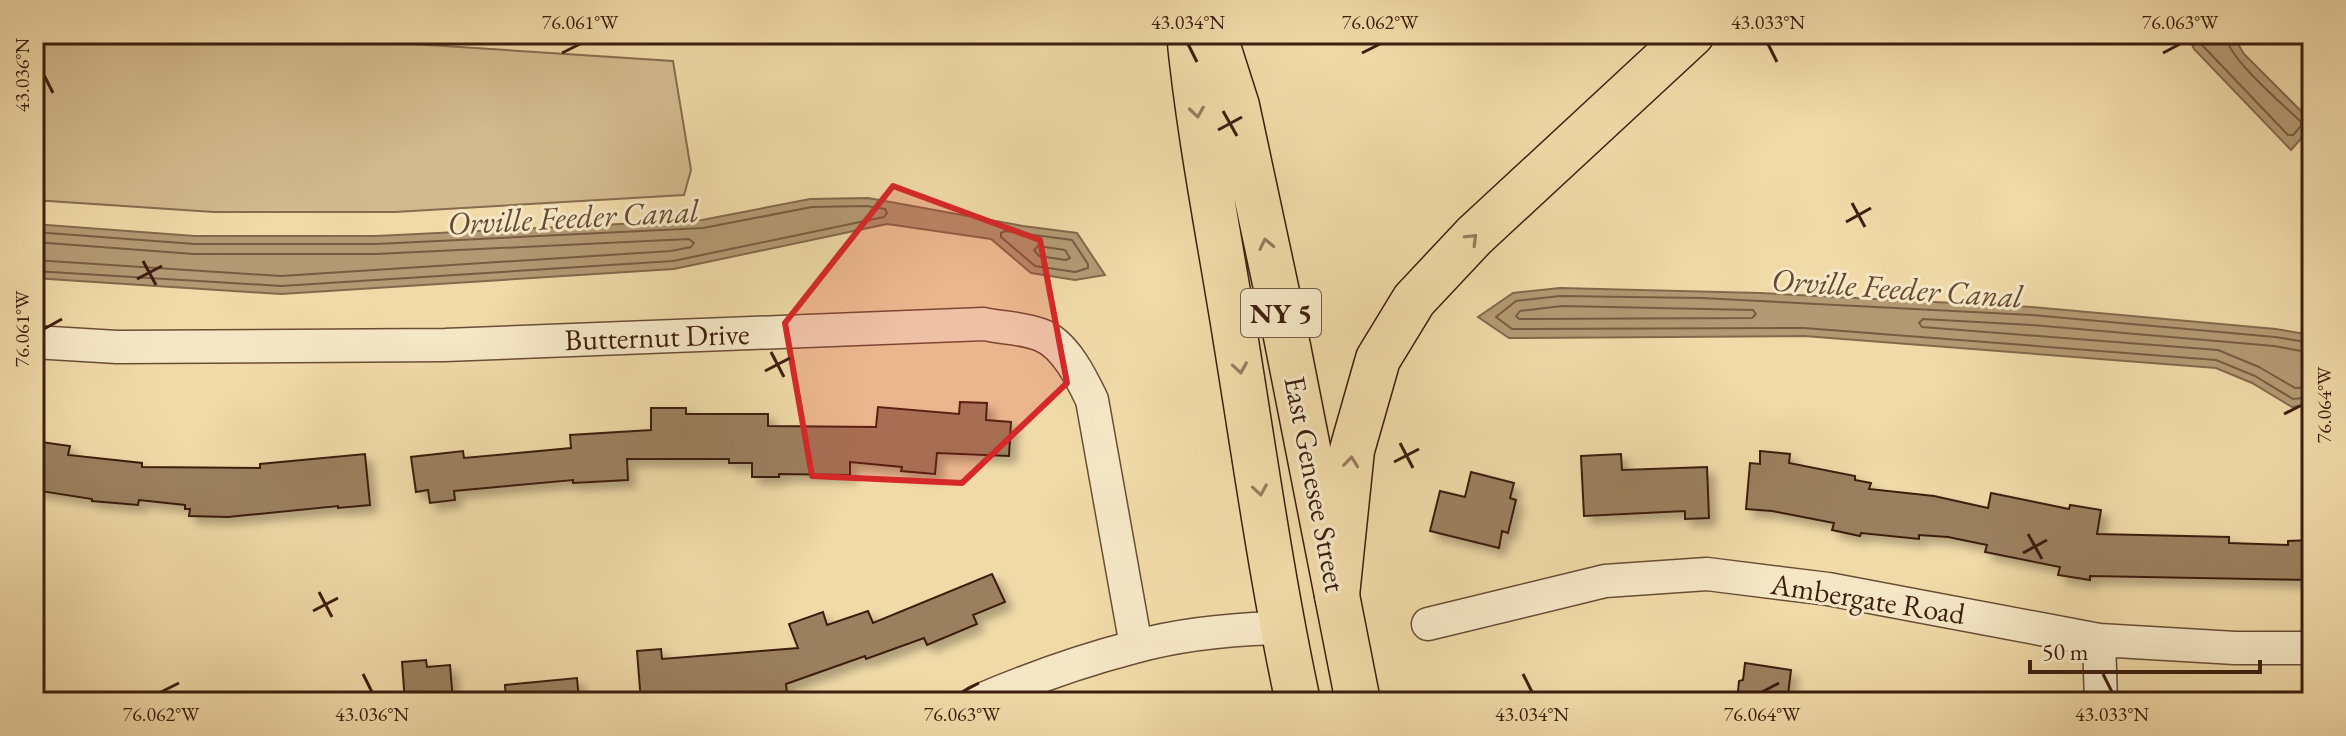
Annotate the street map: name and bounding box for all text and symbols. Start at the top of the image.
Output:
text: 76.061°W [542,9,619,35]
text: 43.034°N [1151,9,1225,35]
text: 76.062°W [1342,9,1419,35]
text: 43.033°N [1731,9,1805,35]
text: 76.063°W [2142,9,2219,35]
text: 43.036°N [9,38,35,112]
one-way arrow [1188,105,1205,118]
water label: Orville Feeder Canal [446,189,701,245]
one-way arrow [1463,234,1477,248]
one-way arrow [1259,238,1276,251]
water label: Orville Feeder Canal [1770,258,2025,318]
road number: NY 5 [1241,289,1321,337]
text: 76.061°W [9,290,35,367]
street label: Butternut Drive [564,314,750,359]
one-way arrow [1231,361,1248,375]
text: 76.064°W [2311,366,2337,443]
street label: East Genesee Street [1275,373,1356,596]
one-way arrow [1342,455,1359,468]
one-way arrow [1251,483,1268,497]
street label: Ambergate Road [1767,564,1969,633]
scale bar [2030,624,2260,674]
text: 50 m [2042,636,2089,667]
text: 76.062°W [123,701,200,727]
text: 43.036°N [335,701,409,727]
text: 76.063°W [924,701,1001,727]
text: 43.034°N [1495,701,1569,727]
text: 76.064°W [1724,701,1801,727]
text: 43.033°N [2075,701,2149,727]

